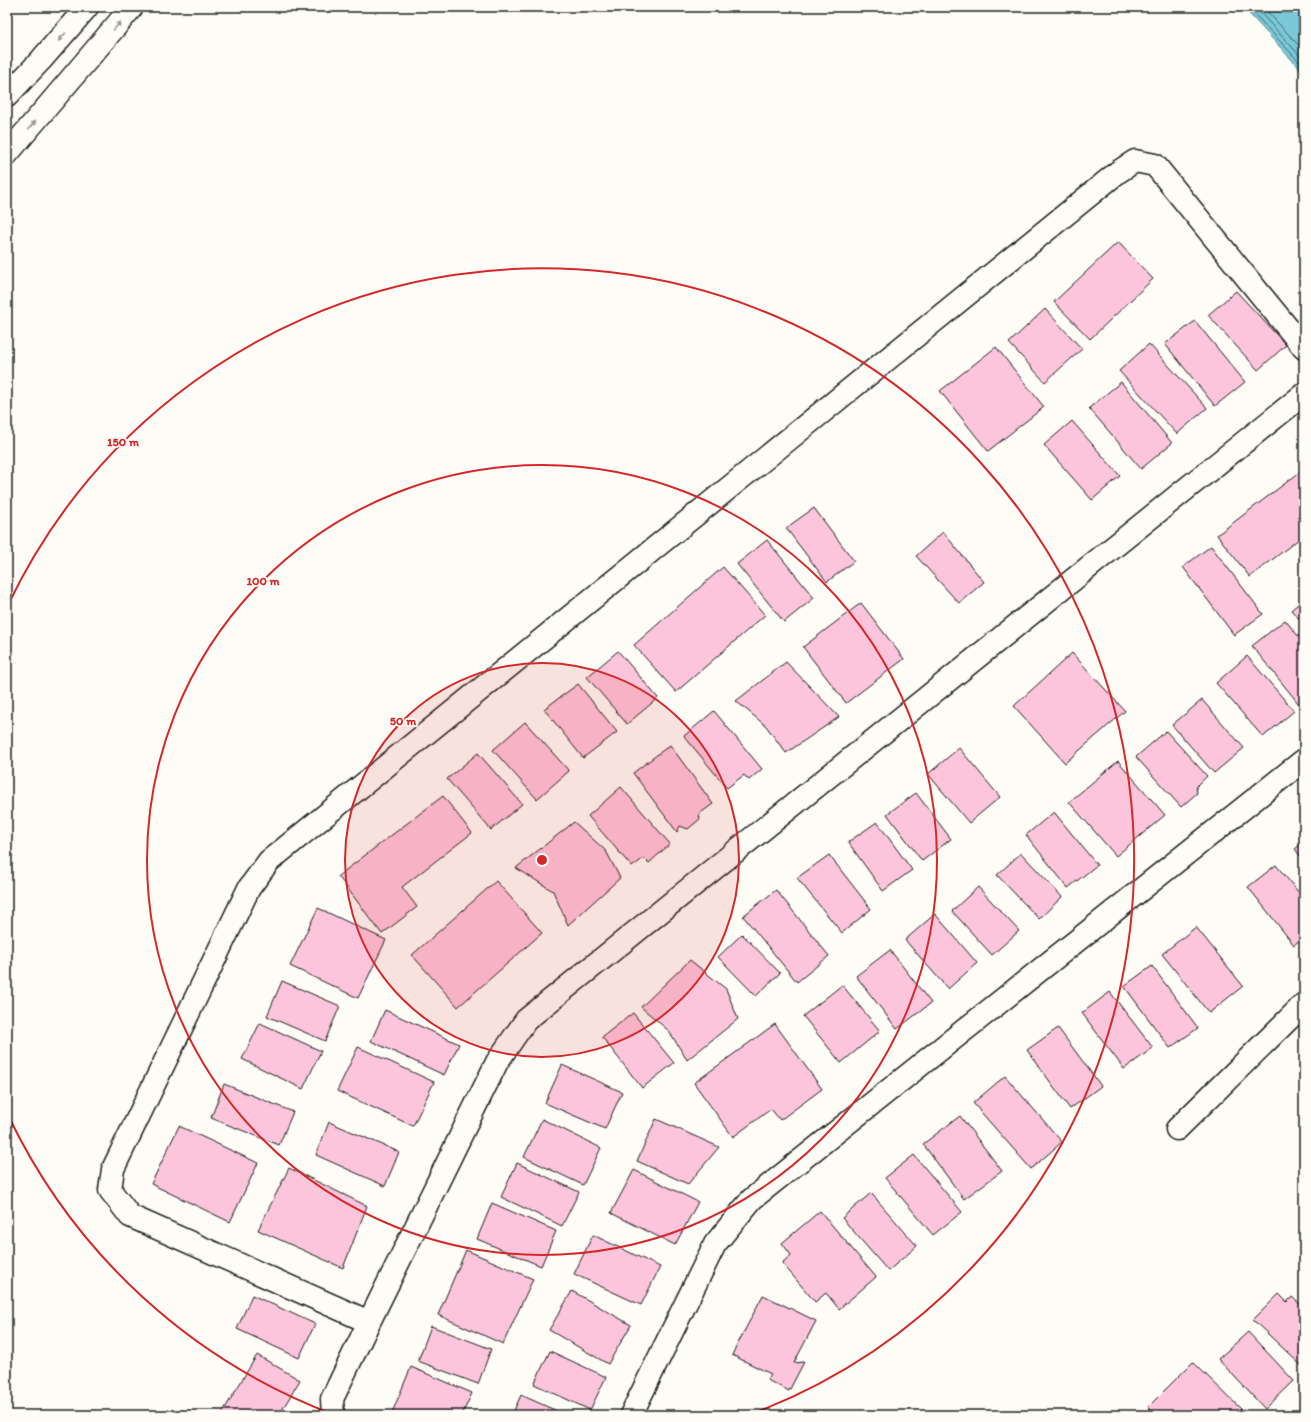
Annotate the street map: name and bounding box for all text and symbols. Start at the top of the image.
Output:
one-way arrow [112,21,121,31]
one-way arrow [57,31,66,42]
one-way arrow [28,120,37,130]
text: 150 m [107,435,140,449]
text: 100 m [246,574,280,588]
text: 50 m [390,714,417,728]
centre of rings [535,853,549,867]

